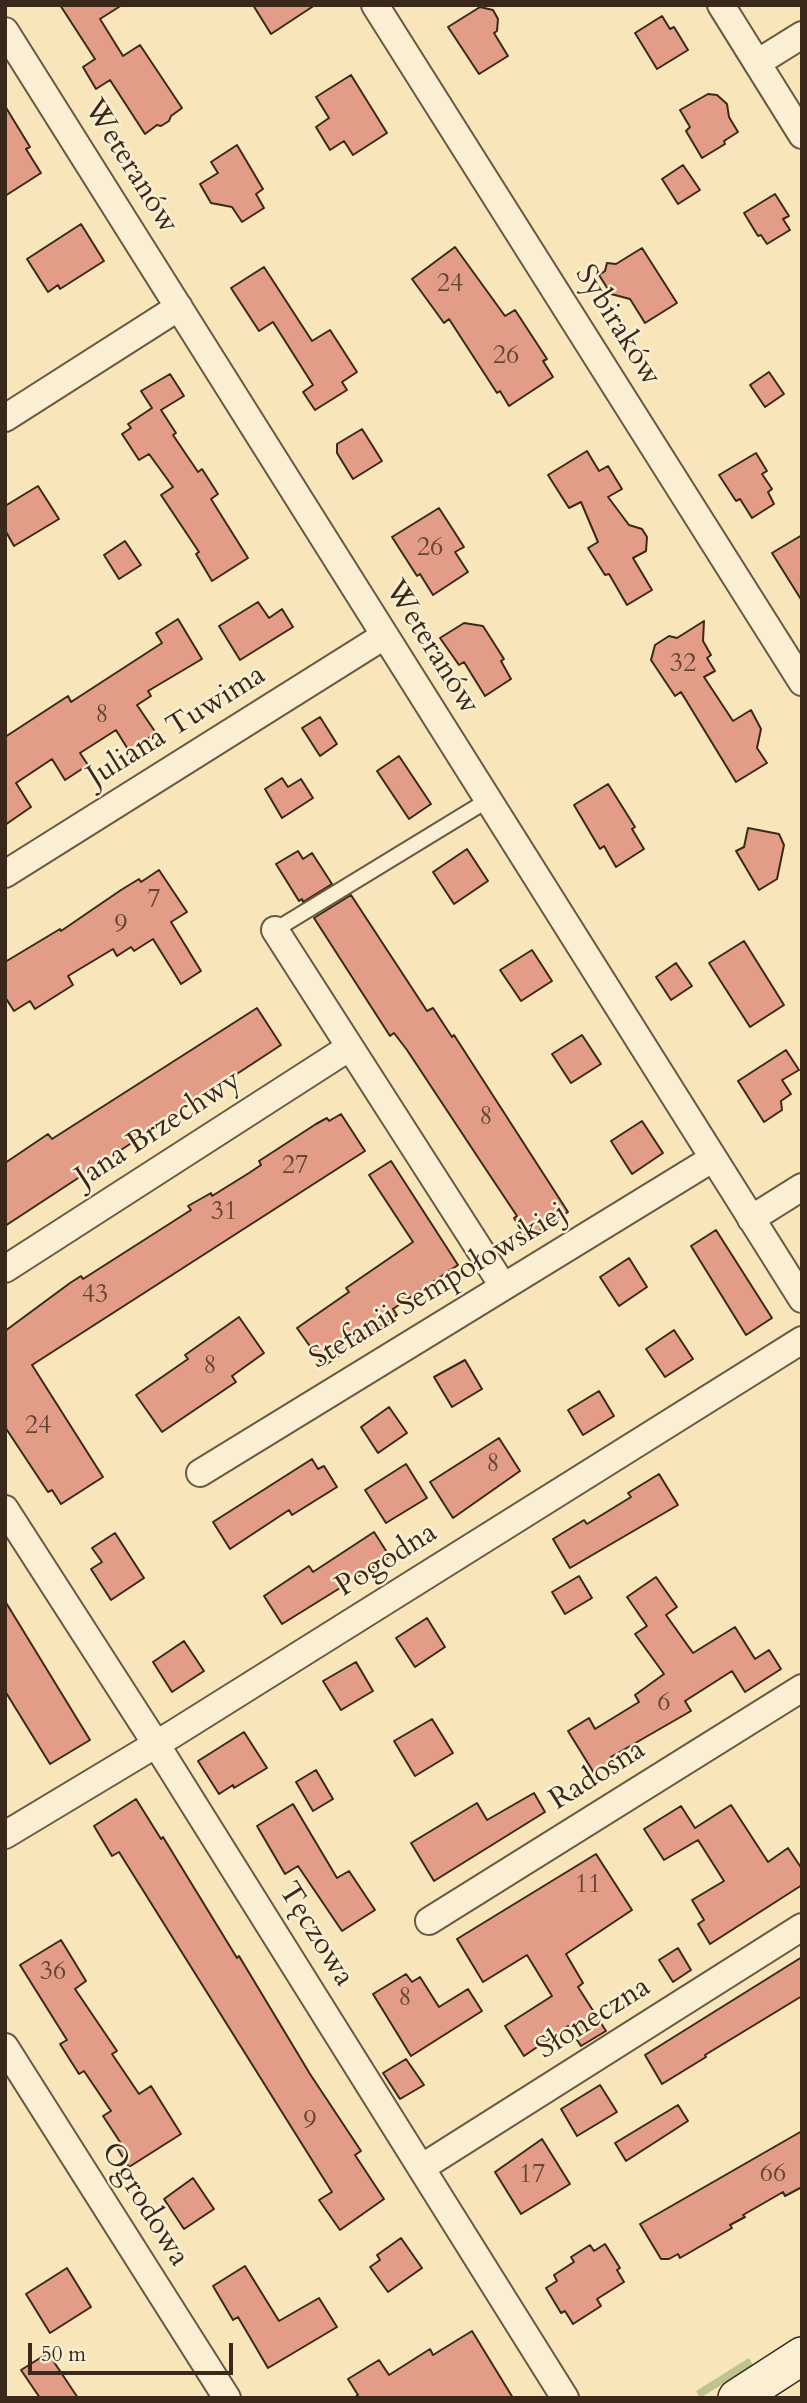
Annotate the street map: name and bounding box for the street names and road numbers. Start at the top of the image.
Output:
street label: Weteranów [75,93,185,241]
street label: Sybiraków [566,259,668,393]
street label: Weteranów [376,574,486,722]
street label: Juliana Tuwima [81,658,273,796]
street label: Jana Brzechwy [70,1063,248,1197]
street label: Stefanii Sempołowskiej [304,1196,574,1378]
street label: Pogodna [330,1516,444,1606]
street label: Radosna [544,1733,652,1819]
street label: Tęczowa [269,1876,361,1994]
street label: Słoneczna [530,1970,658,2068]
street label: Ogrodowa [92,2136,196,2274]

